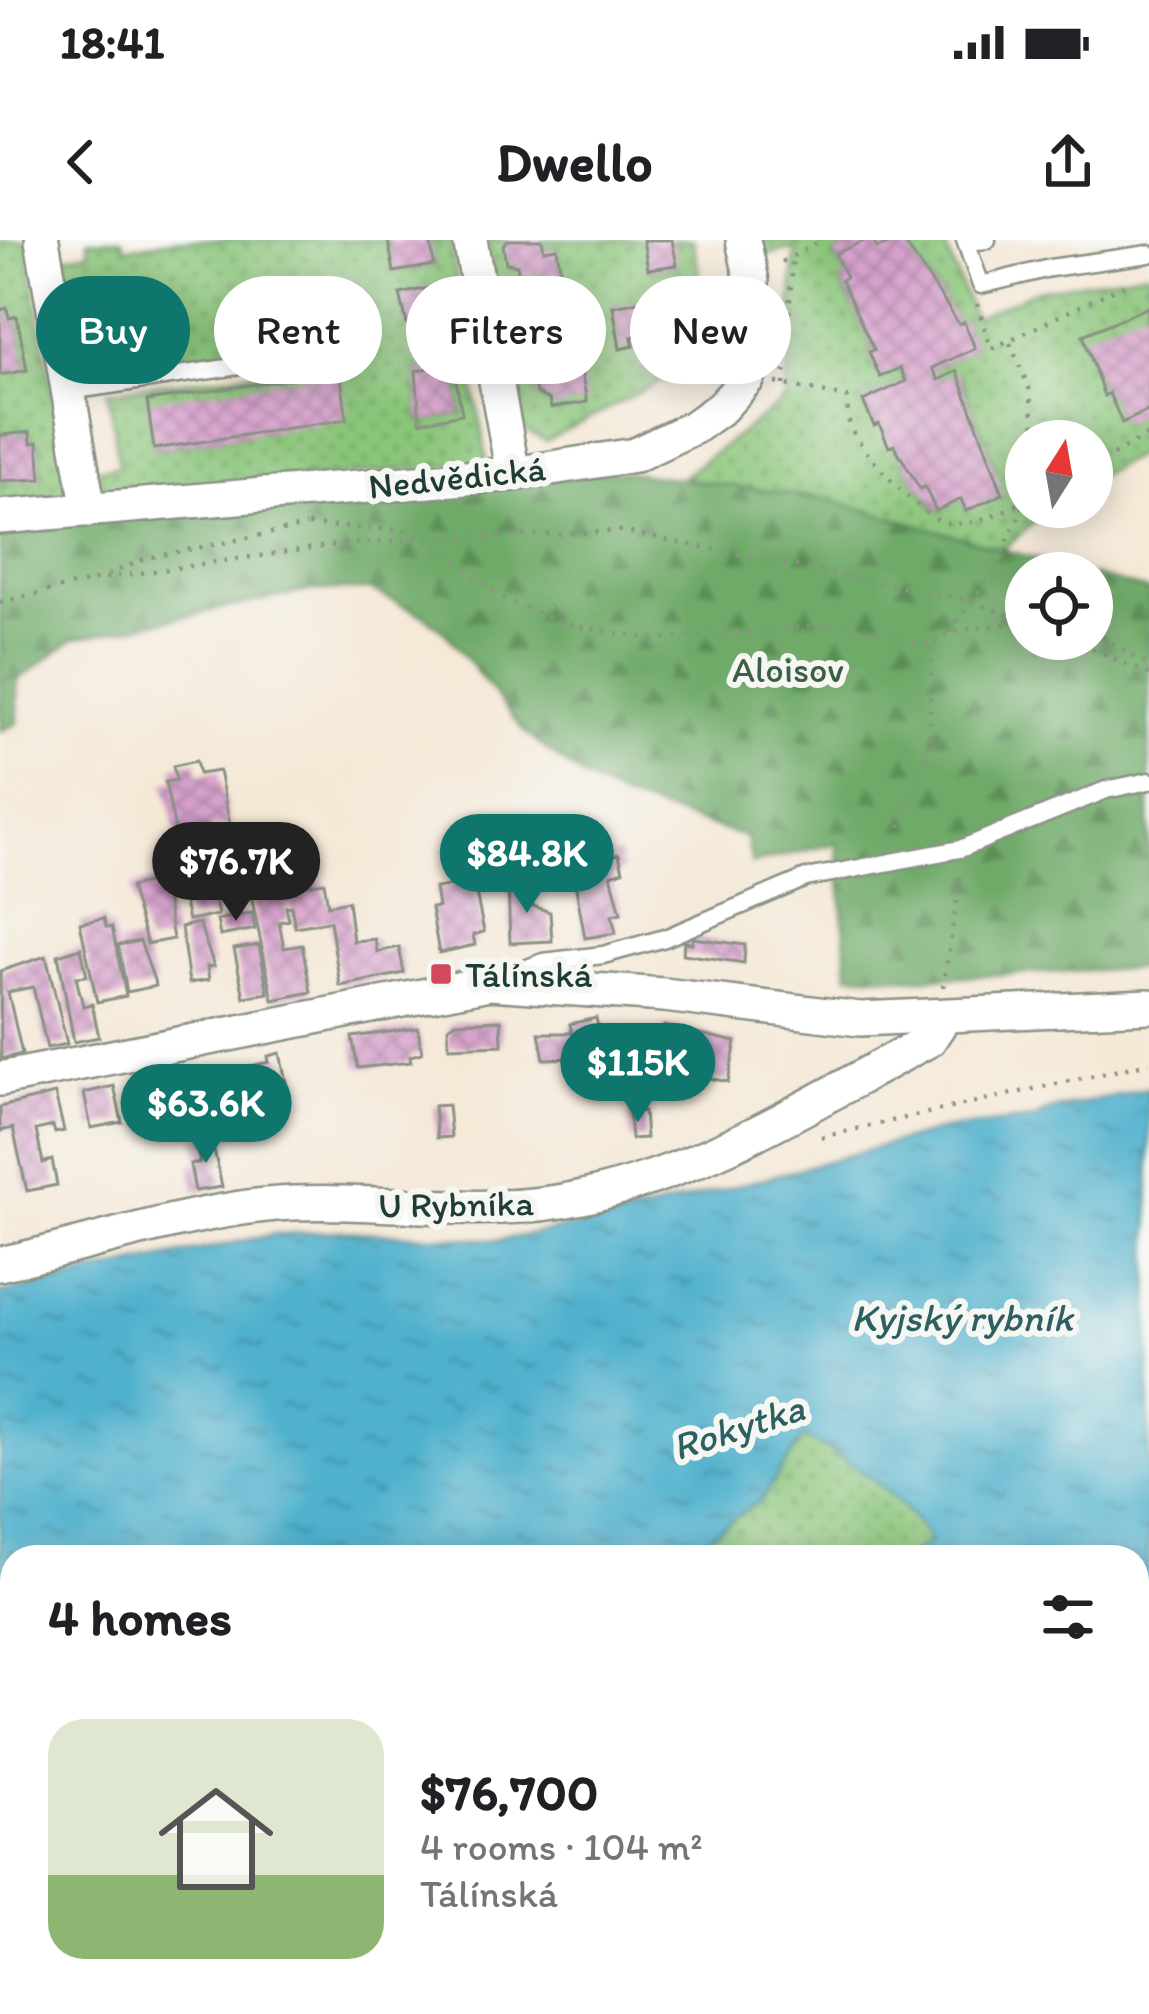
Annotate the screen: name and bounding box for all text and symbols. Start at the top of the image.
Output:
text: 18:41 [60,15,165,69]
icon: back [48,129,114,195]
icon: share [1035,129,1101,195]
text: Dwello [496,130,653,195]
chip: Buy [36,276,190,384]
chip: Rent [214,276,382,384]
chip: Filters [406,276,606,384]
chip: New [630,276,791,384]
north arrow [1005,420,1113,528]
map controls [1005,420,1113,660]
street label: Nedvědická [366,446,548,508]
button: locate [1005,552,1113,660]
park label: Aloisov [732,648,844,691]
pin: $84.8K [429,814,625,916]
pin: $76.7K [138,822,334,924]
text: $84.8K [467,829,587,876]
text: $76.7K [179,837,293,884]
place label: Tálínská [465,953,593,996]
marker: Tálínská [428,961,454,987]
pin: $115K [554,1023,722,1125]
text: $115K [587,1038,689,1085]
pin: $63.6K [108,1064,304,1166]
text: $63.6K [148,1079,264,1126]
street label: U Rybníka [378,1181,535,1227]
water label: Kyjský rybník [851,1294,1075,1341]
water label: Rokytka [666,1383,811,1470]
icon: filters [1035,1584,1101,1650]
text: 4 homes [48,1587,232,1648]
text: $76,700 [420,1762,598,1823]
icon: home [144,1767,288,1911]
text: 4 rooms · 104 m² [420,1823,703,1870]
text: Tálínská [420,1870,558,1917]

